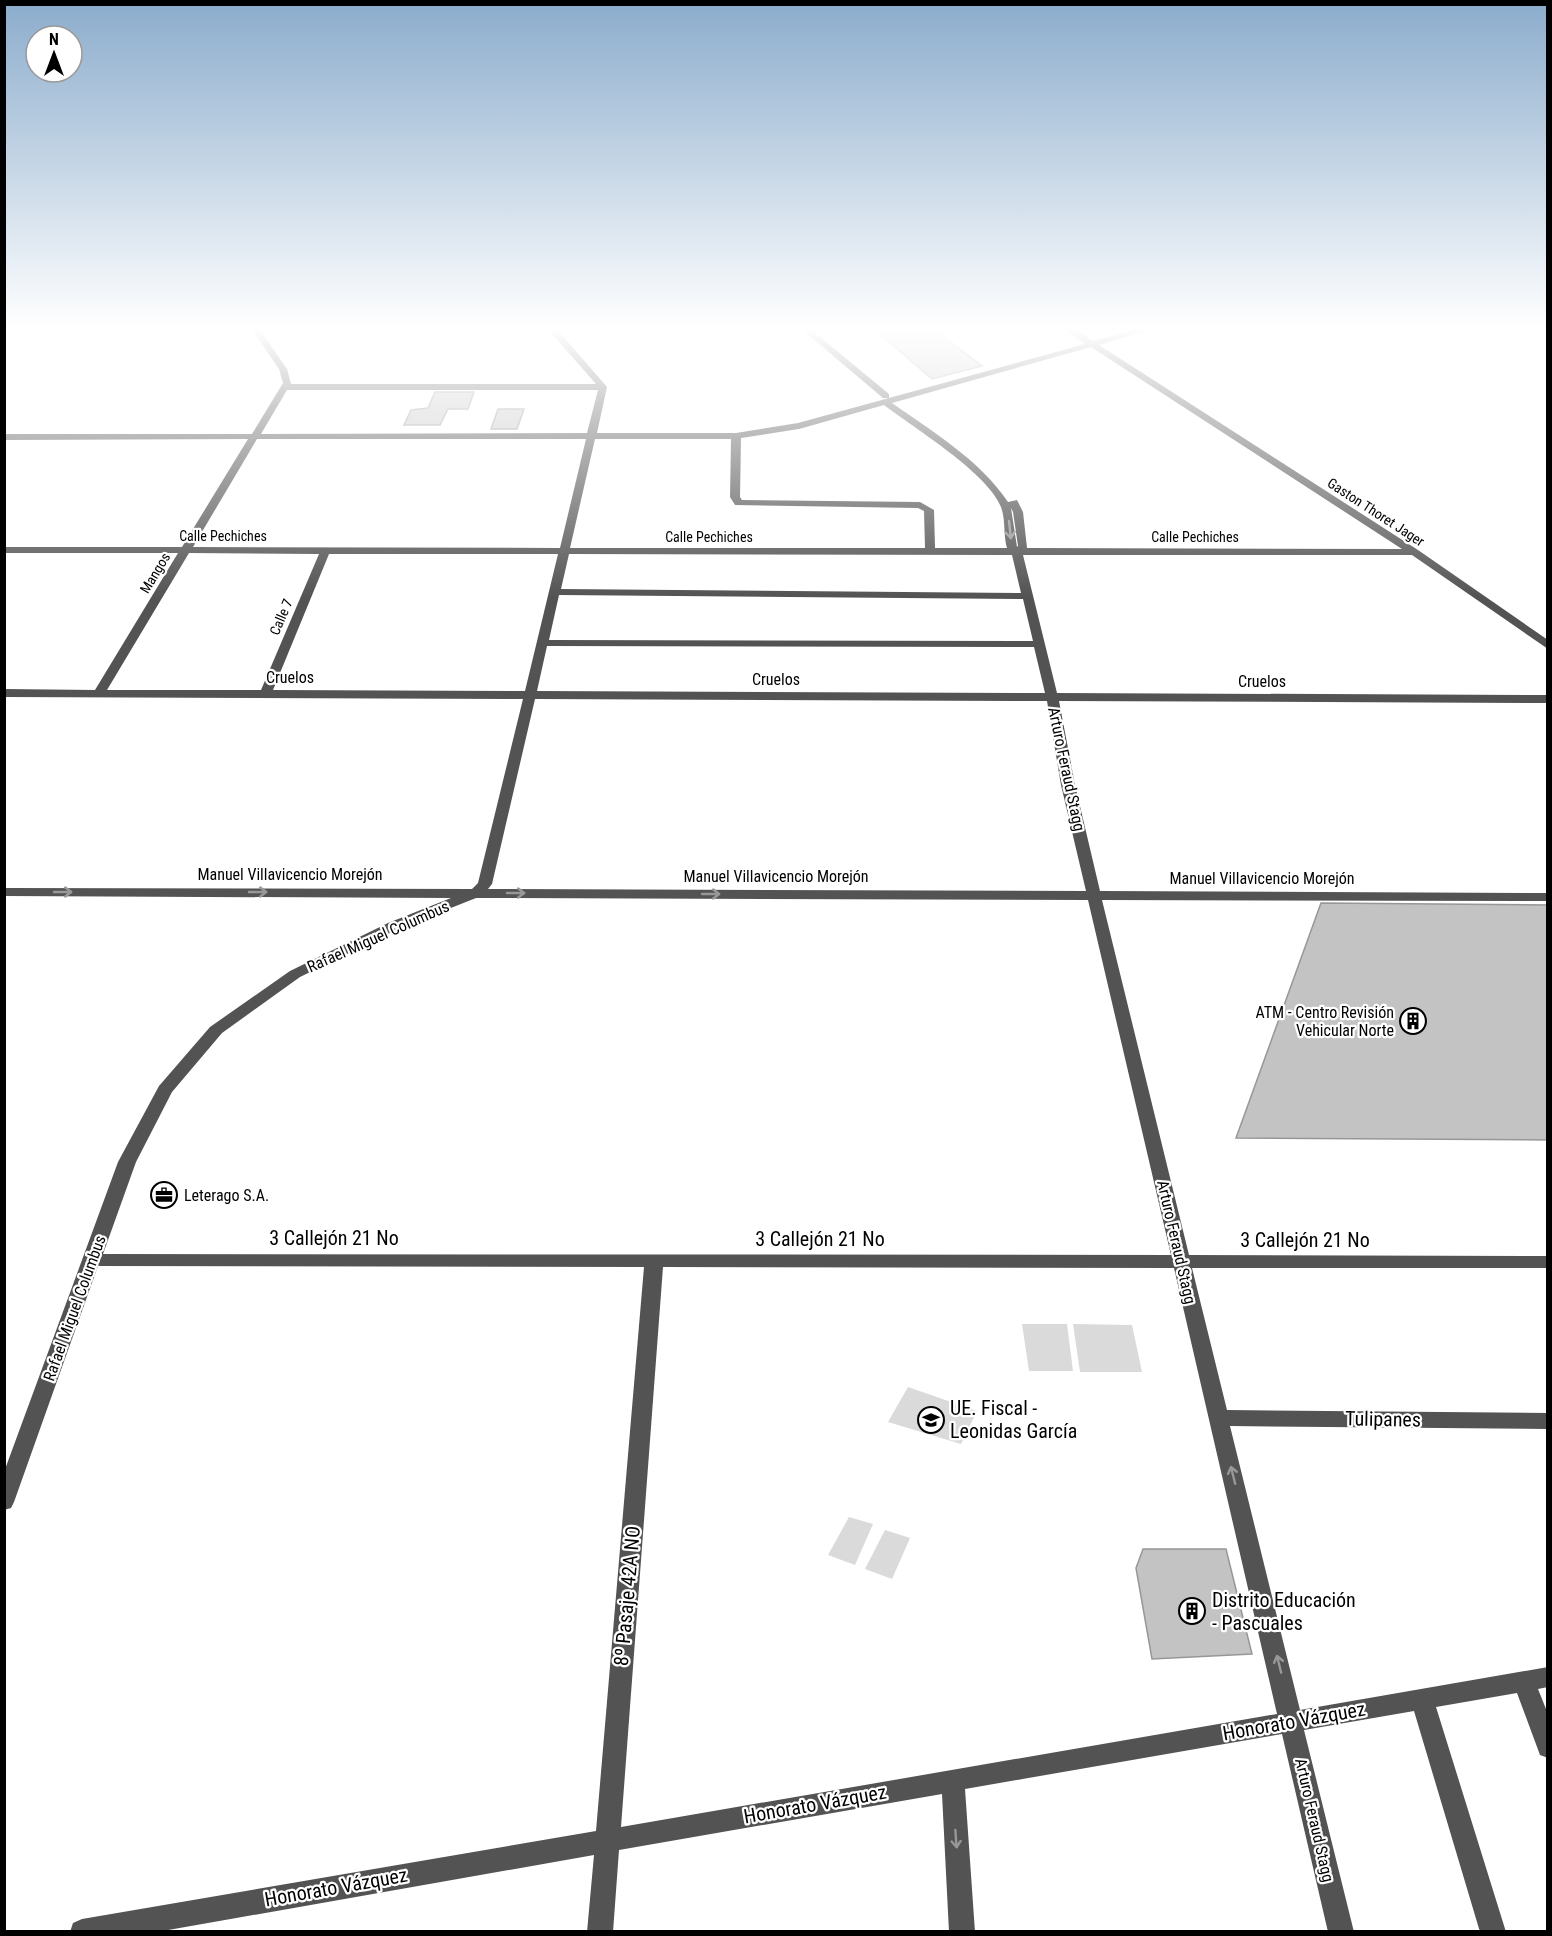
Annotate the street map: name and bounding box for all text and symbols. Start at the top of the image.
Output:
north arrow [24,24,84,84]
text: N [49,30,59,49]
street label: Gaston Thoret Jager [1324,475,1428,549]
one-way arrow [1004,520,1015,539]
street label: Calle Pechiches [179,528,267,544]
street label: Calle Pechiches [665,529,753,545]
street label: Calle Pechiches [1151,529,1239,545]
street label: Mangos [137,550,173,596]
street label: Calle 7 [266,596,296,638]
street label: Cruelos [266,668,314,687]
street label: Cruelos [752,670,800,689]
street label: Cruelos [1238,672,1286,691]
street label: Arturo Feraud Stagg [1044,705,1089,833]
street label: Manuel Villavicencio Morejón [197,865,383,884]
street label: Manuel Villavicencio Morejón [683,867,869,886]
street label: Manuel Villavicencio Morejón [1169,869,1355,888]
one-way arrow [52,886,72,898]
one-way arrow [247,886,267,898]
one-way arrow [505,887,525,899]
one-way arrow [700,888,720,900]
street label: Rafael Miguel Columbus [304,897,452,976]
place label: ATM - Centro Revisión Vehicular Norte [1255,1003,1394,1040]
building icon: ATM - Centro Revisión Vehicular Norte [1398,1006,1428,1036]
street label: Arturo Feraud Stagg [1153,1178,1200,1306]
office icon: Leterago S.A. [149,1180,179,1210]
place label: Leterago S.A. [184,1186,269,1205]
street label: 3 Callejón 21 No [269,1226,399,1250]
street label: 3 Callejón 21 No [755,1227,885,1251]
street label: 3 Callejón 21 No [1240,1228,1370,1252]
street label: Rafael Miguel Columbus [39,1233,110,1384]
place label: UE. Fiscal - Leonidas García [950,1396,1077,1443]
school or university icon: UE. Fiscal - Leonidas García [916,1405,946,1435]
street label: Tulipanes [1345,1406,1421,1432]
one-way arrow [1227,1466,1238,1485]
street label: 8º Pasaje 42A NO [609,1525,645,1667]
place label: Distrito Educación - Pascuales [1212,1588,1356,1635]
building icon: Distrito Educación - Pascuales [1177,1596,1207,1626]
one-way arrow [1272,1655,1284,1674]
street label: Honorato Vázquez [1221,1697,1367,1745]
street label: Arturo Feraud Stagg [1291,1756,1338,1884]
street label: Honorato Vázquez [742,1780,888,1828]
one-way arrow [951,1828,962,1848]
street label: Honorato Vázquez [263,1863,409,1911]

